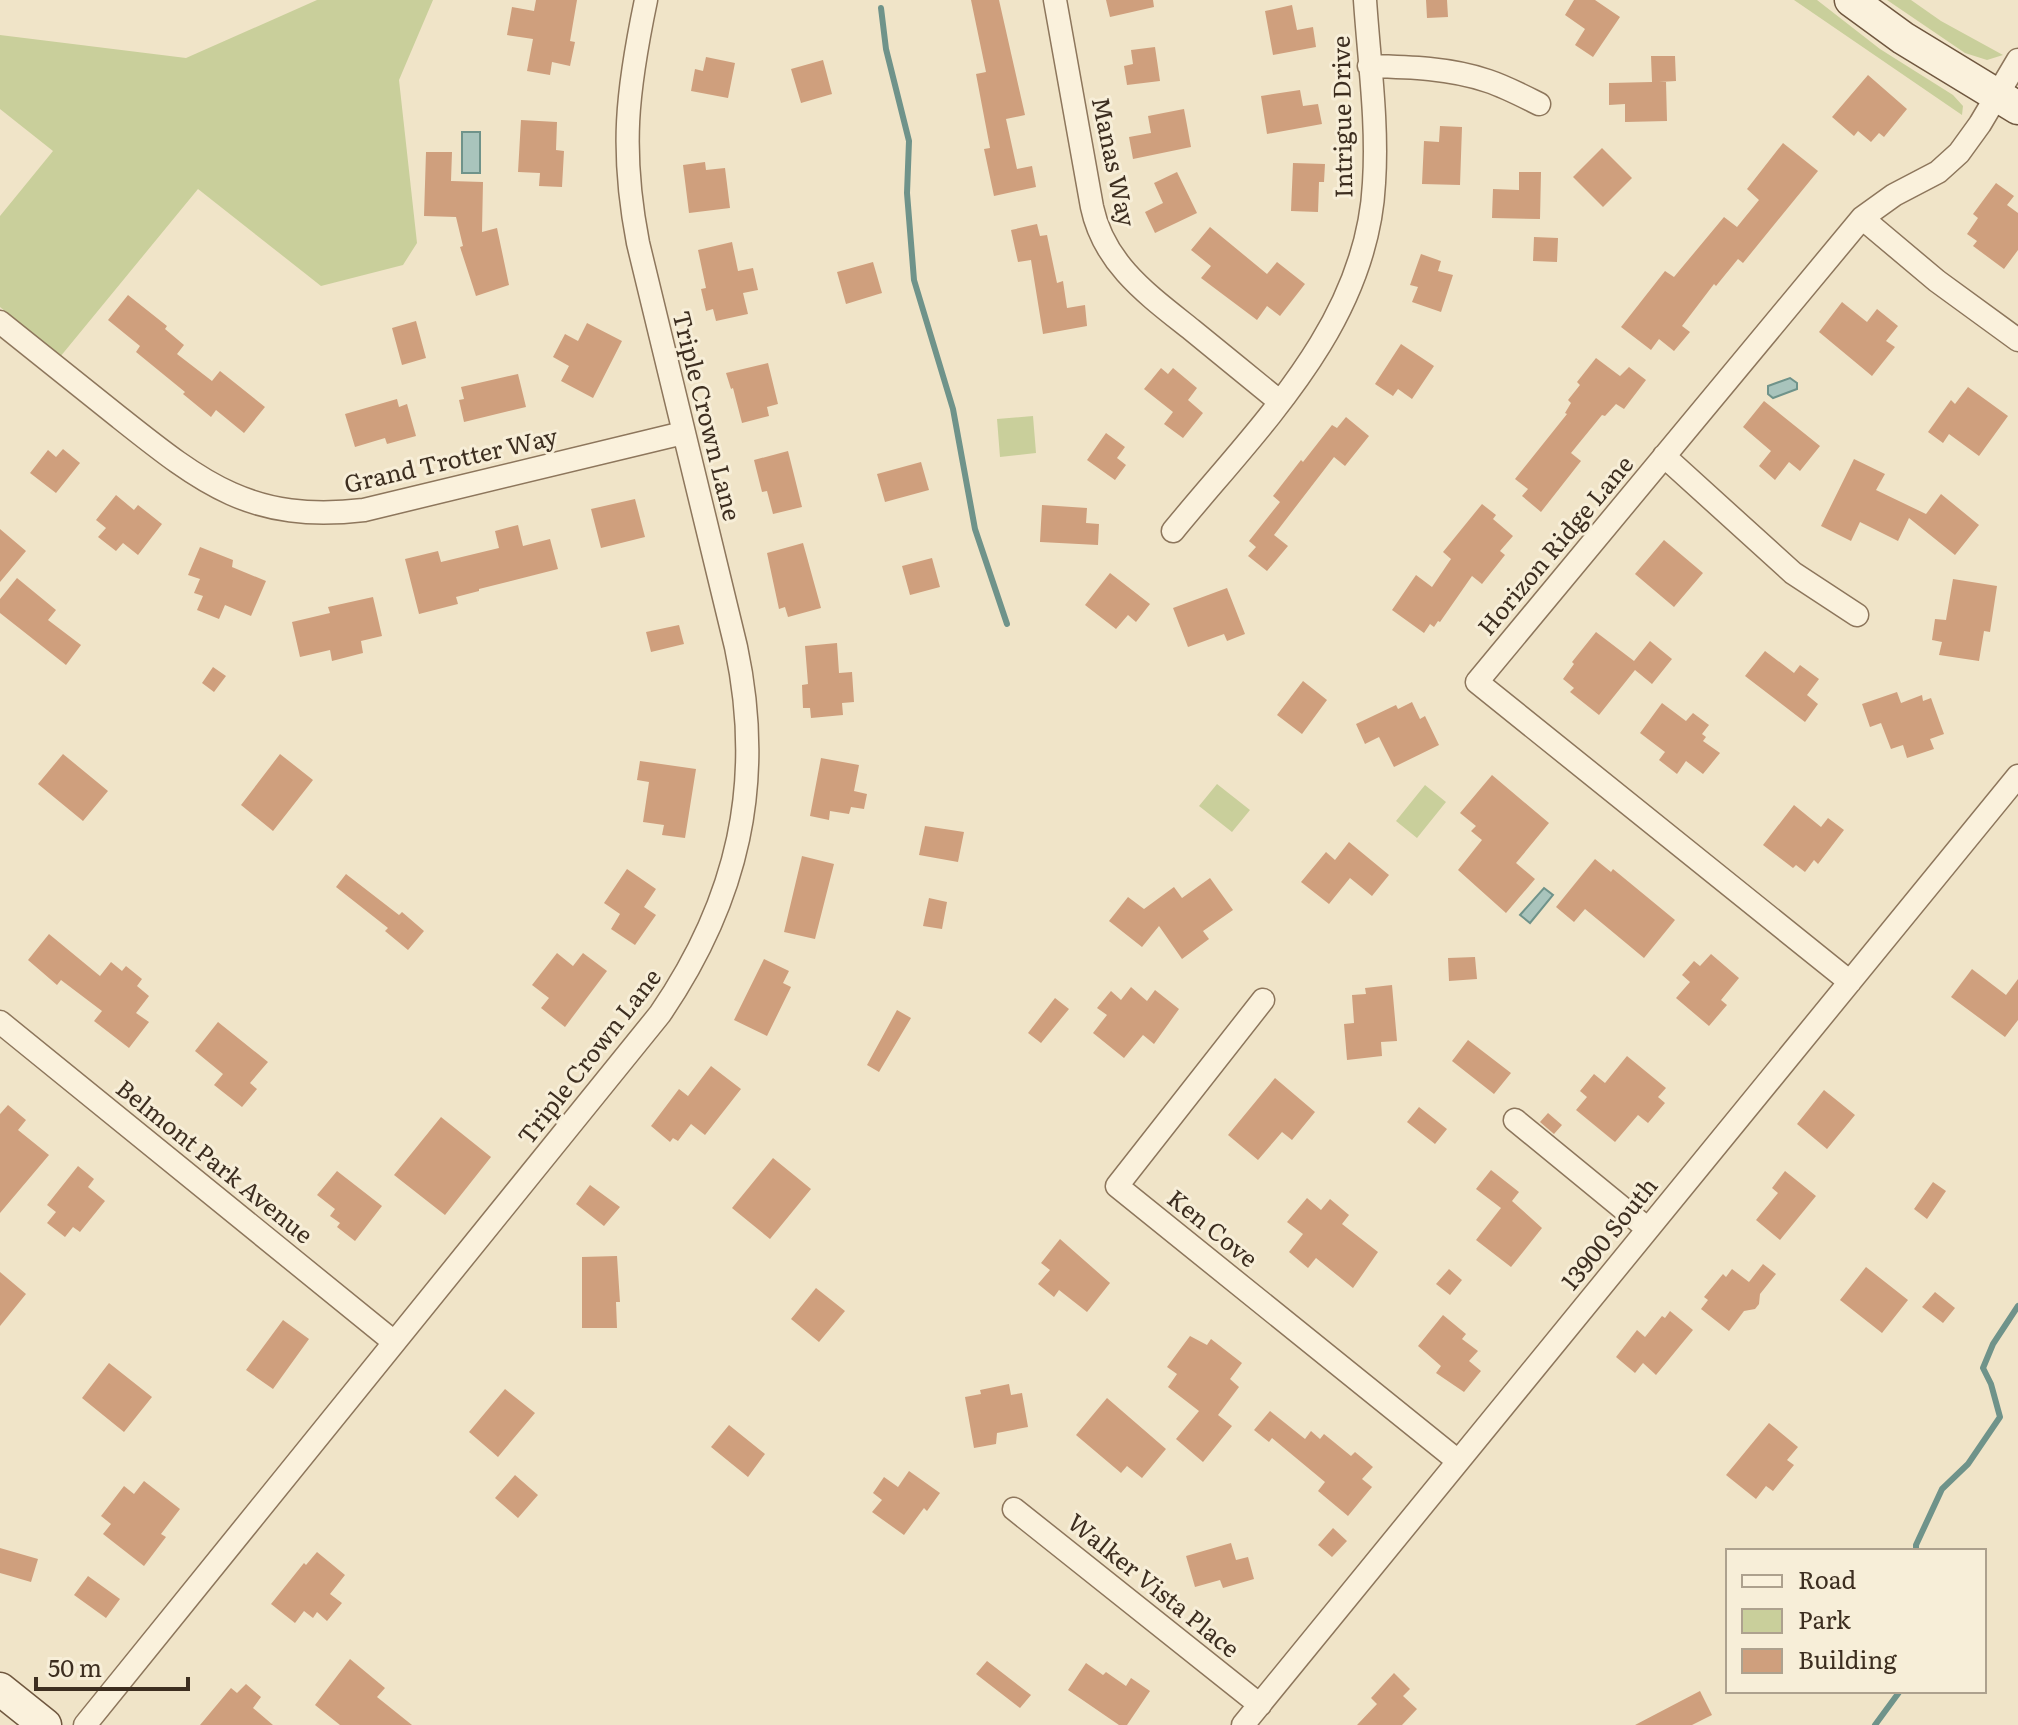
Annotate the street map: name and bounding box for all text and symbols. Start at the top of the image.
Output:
street label: Intrigue Drive [1322,36,1359,199]
street label: Manas Way [1085,93,1146,230]
street label: Triple Crown Lane [665,307,751,524]
street label: Grand Trotter Way [340,417,561,500]
street label: Horizon Ridge Lane [1468,447,1640,642]
street label: Triple Crown Lane [508,960,668,1151]
street label: Belmont Park Avenue [110,1070,321,1250]
street label: 13900 South [1552,1168,1665,1296]
street label: Ken Cove [1161,1180,1266,1274]
street label: Walker Vista Place [1061,1504,1248,1664]
legend [1726,1549,1986,1693]
text: Road [1798,1561,1857,1596]
text: Park [1798,1601,1851,1636]
scale bar [36,1641,188,1691]
text: Building [1798,1641,1897,1676]
text: 50 m [48,1649,102,1684]

